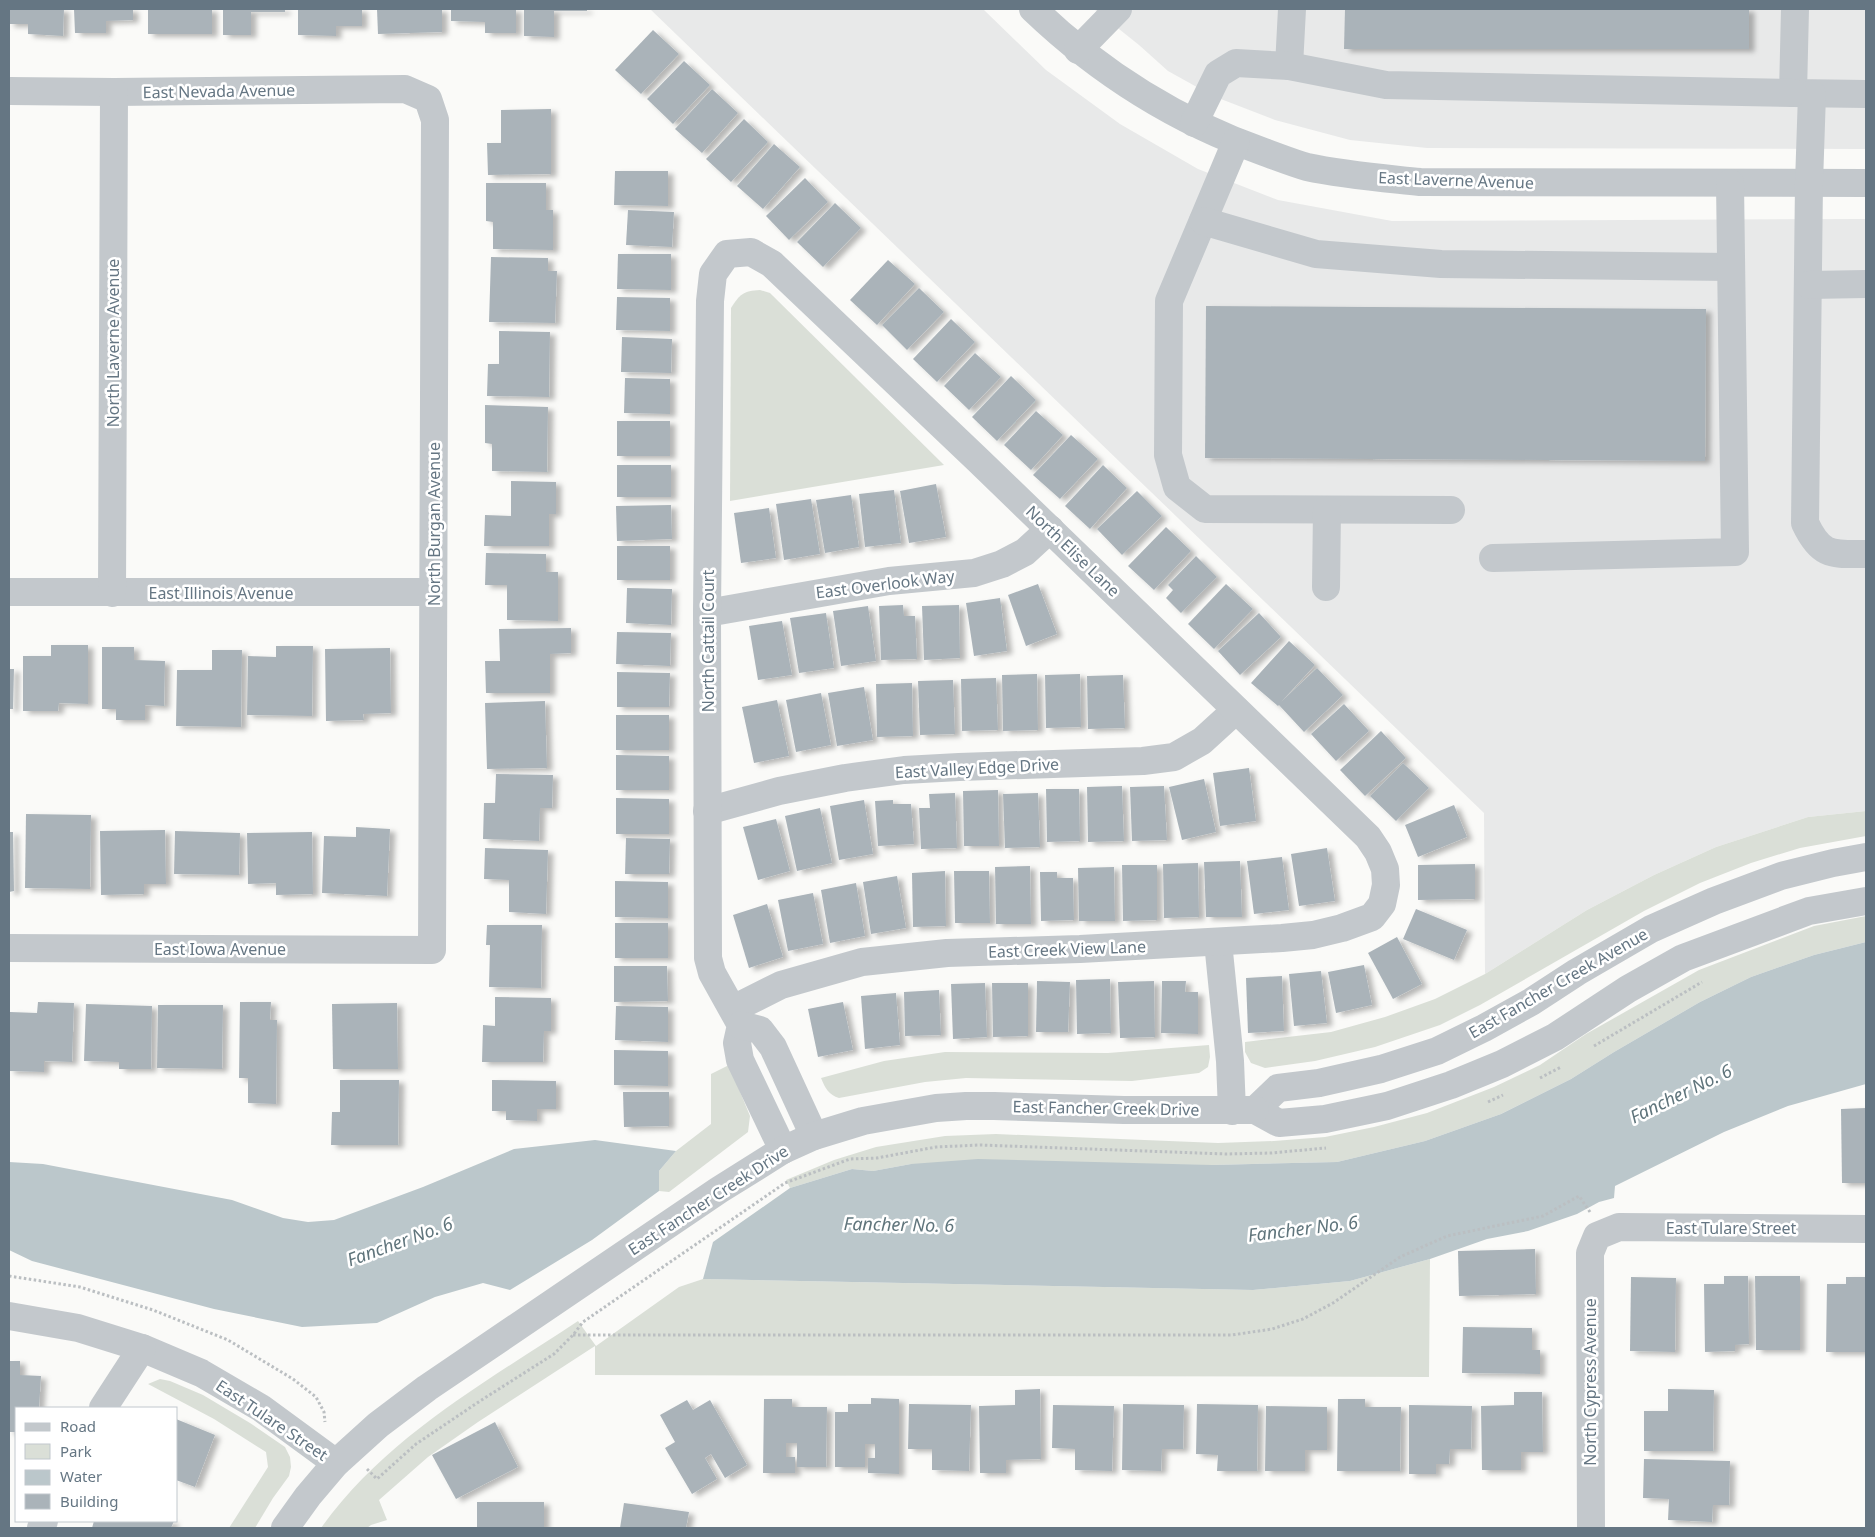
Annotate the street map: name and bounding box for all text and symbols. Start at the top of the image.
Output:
street label: East Nevada Avenue [143,79,295,103]
street label: East Laverne Avenue [1378,166,1534,194]
street label: North Laverne Avenue [102,259,124,427]
street label: North Burgan Avenue [423,442,445,606]
street label: North Elise Lane [1021,501,1125,601]
street label: East Overlook Way [814,564,956,603]
street label: North Cattail Court [697,570,719,712]
street label: East Illinois Avenue [149,582,293,604]
street label: East Valley Edge Drive [894,753,1060,783]
street label: East Fancher Creek Avenue [1464,923,1652,1043]
street label: East Creek View Lane [988,935,1146,963]
street label: East Iowa Avenue [154,938,286,960]
water label: Fancher No. 6 [1626,1058,1736,1128]
street label: East Fancher Creek Drive [1012,1095,1200,1121]
street label: East Fancher Creek Drive [624,1140,792,1260]
water label: Fancher No. 6 [1246,1209,1359,1247]
water label: Fancher No. 6 [344,1211,456,1271]
water label: Fancher No. 6 [843,1211,955,1237]
street label: East Tulare Street [1666,1217,1797,1239]
street label: North Cypress Avenue [1579,1298,1601,1466]
street label: East Tulare Street [212,1374,333,1466]
legend [15,1407,178,1522]
text: Road [60,1416,96,1436]
text: Park [60,1441,92,1461]
text: Water [60,1466,102,1486]
text: Building [60,1491,118,1511]

